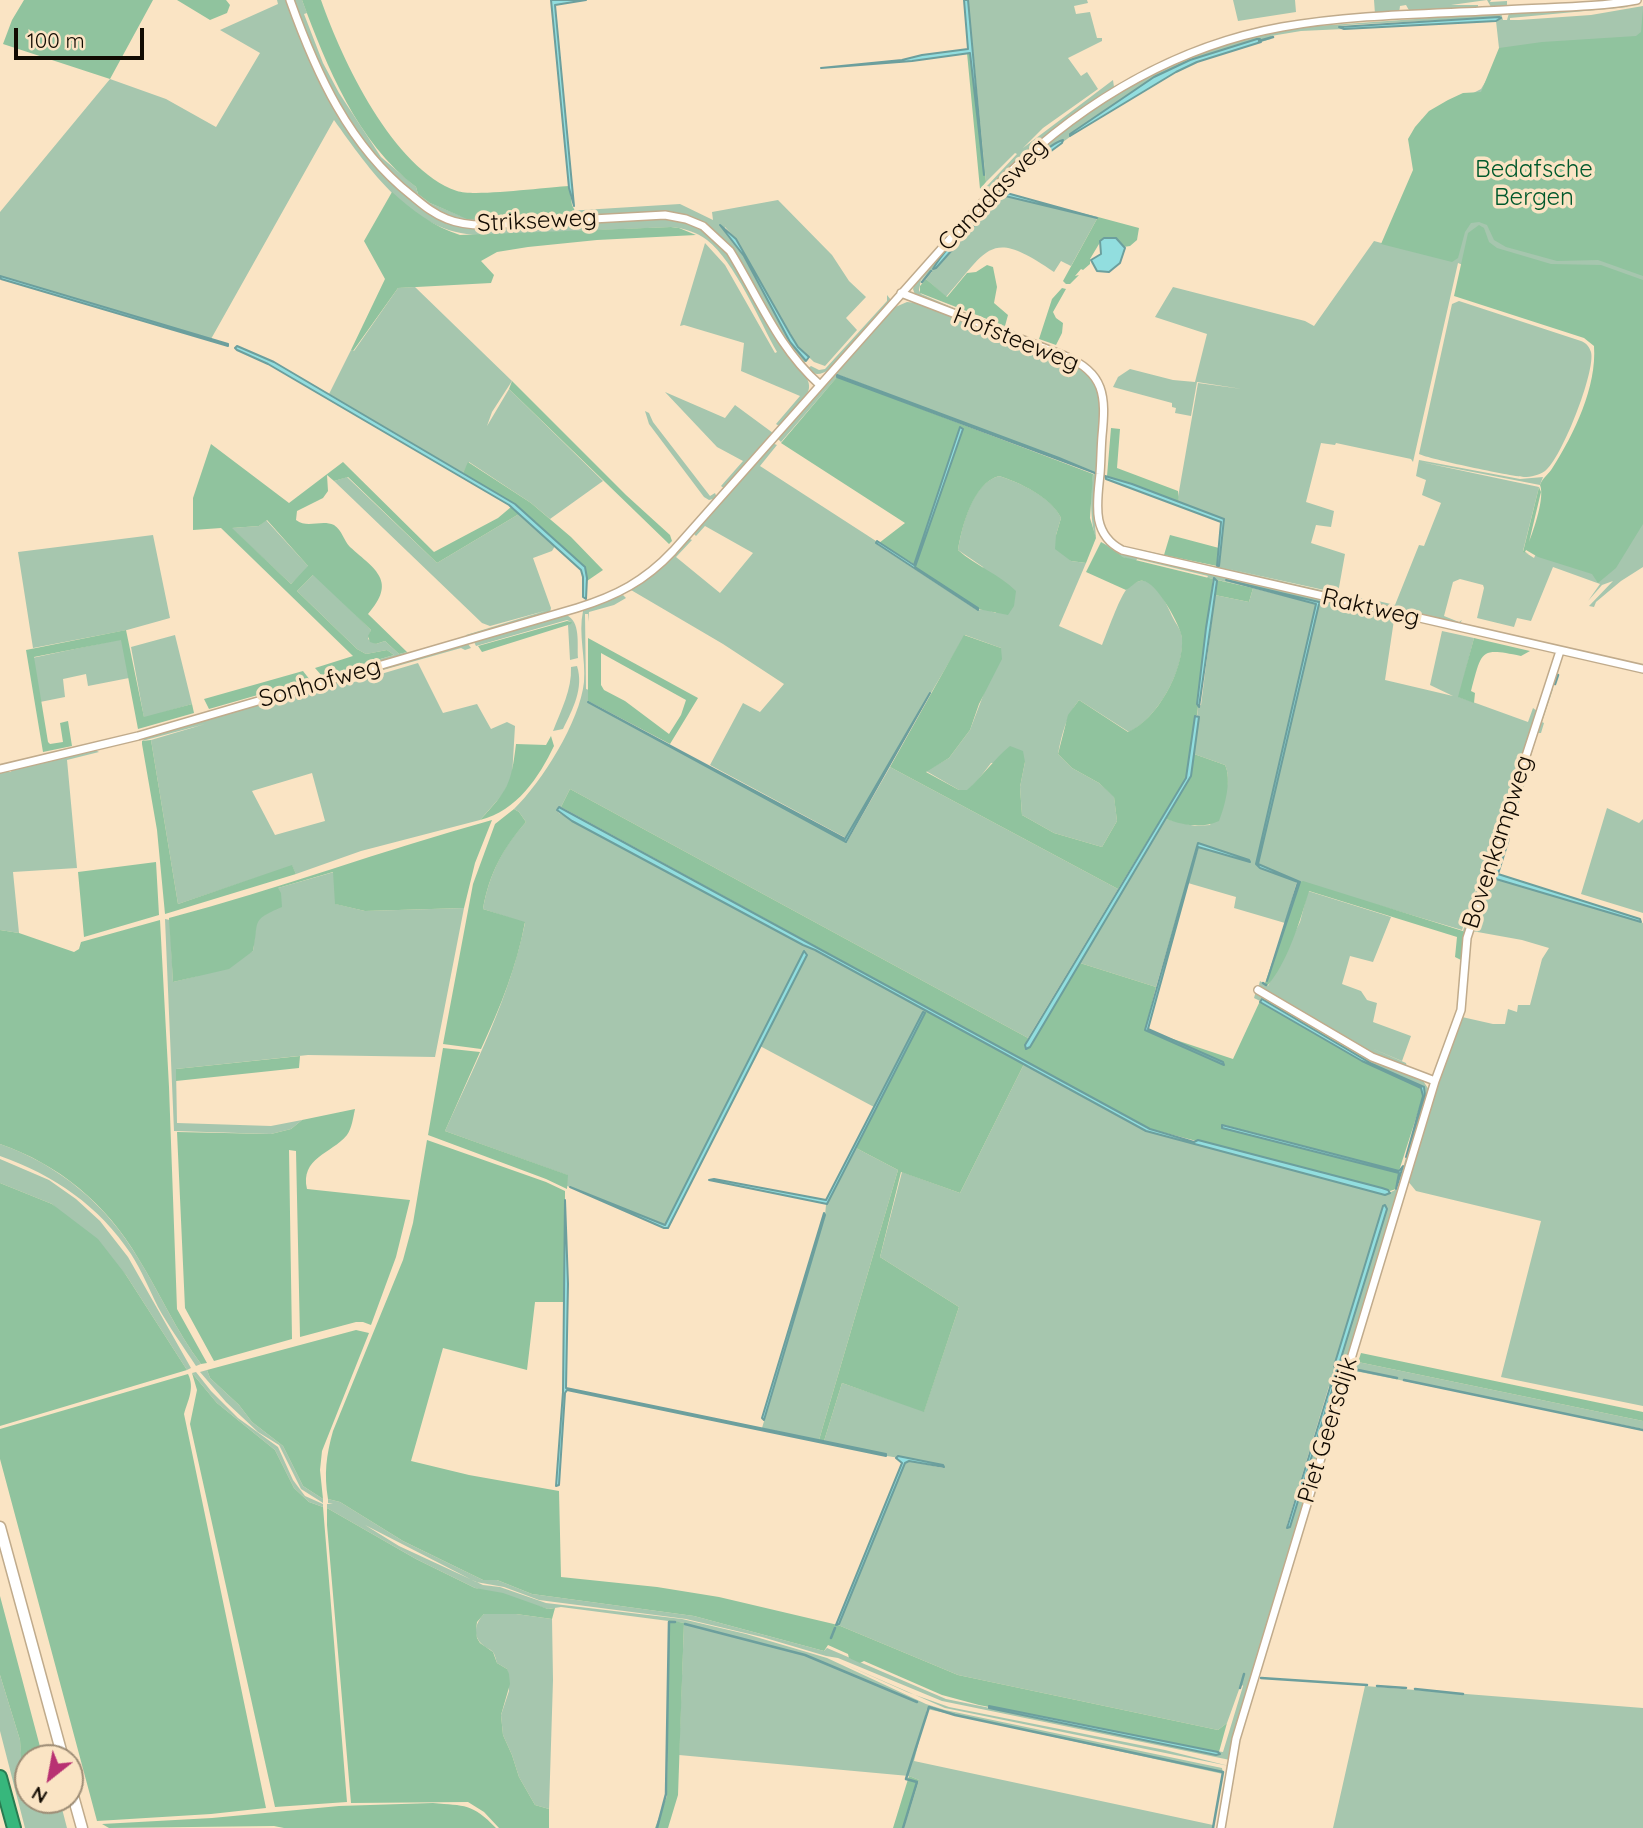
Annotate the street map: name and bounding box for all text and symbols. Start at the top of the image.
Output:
scale bar [18,14,147,58]
text: 100 m [27,27,85,53]
street label: Canadasweg [932,133,1054,257]
park label: Bedafsche Bergen [1475,156,1593,212]
street label: Strikseweg [476,203,598,239]
street label: Hofsteeweg [949,302,1083,378]
street label: Raktweg [1319,583,1423,633]
street label: Sonhofweg [256,652,384,714]
street label: Bovenkampweg [1456,752,1540,932]
street label: Piet Geersdijk [1292,1354,1364,1506]
north arrow [14,1744,84,1814]
text: N [27,1781,51,1809]

